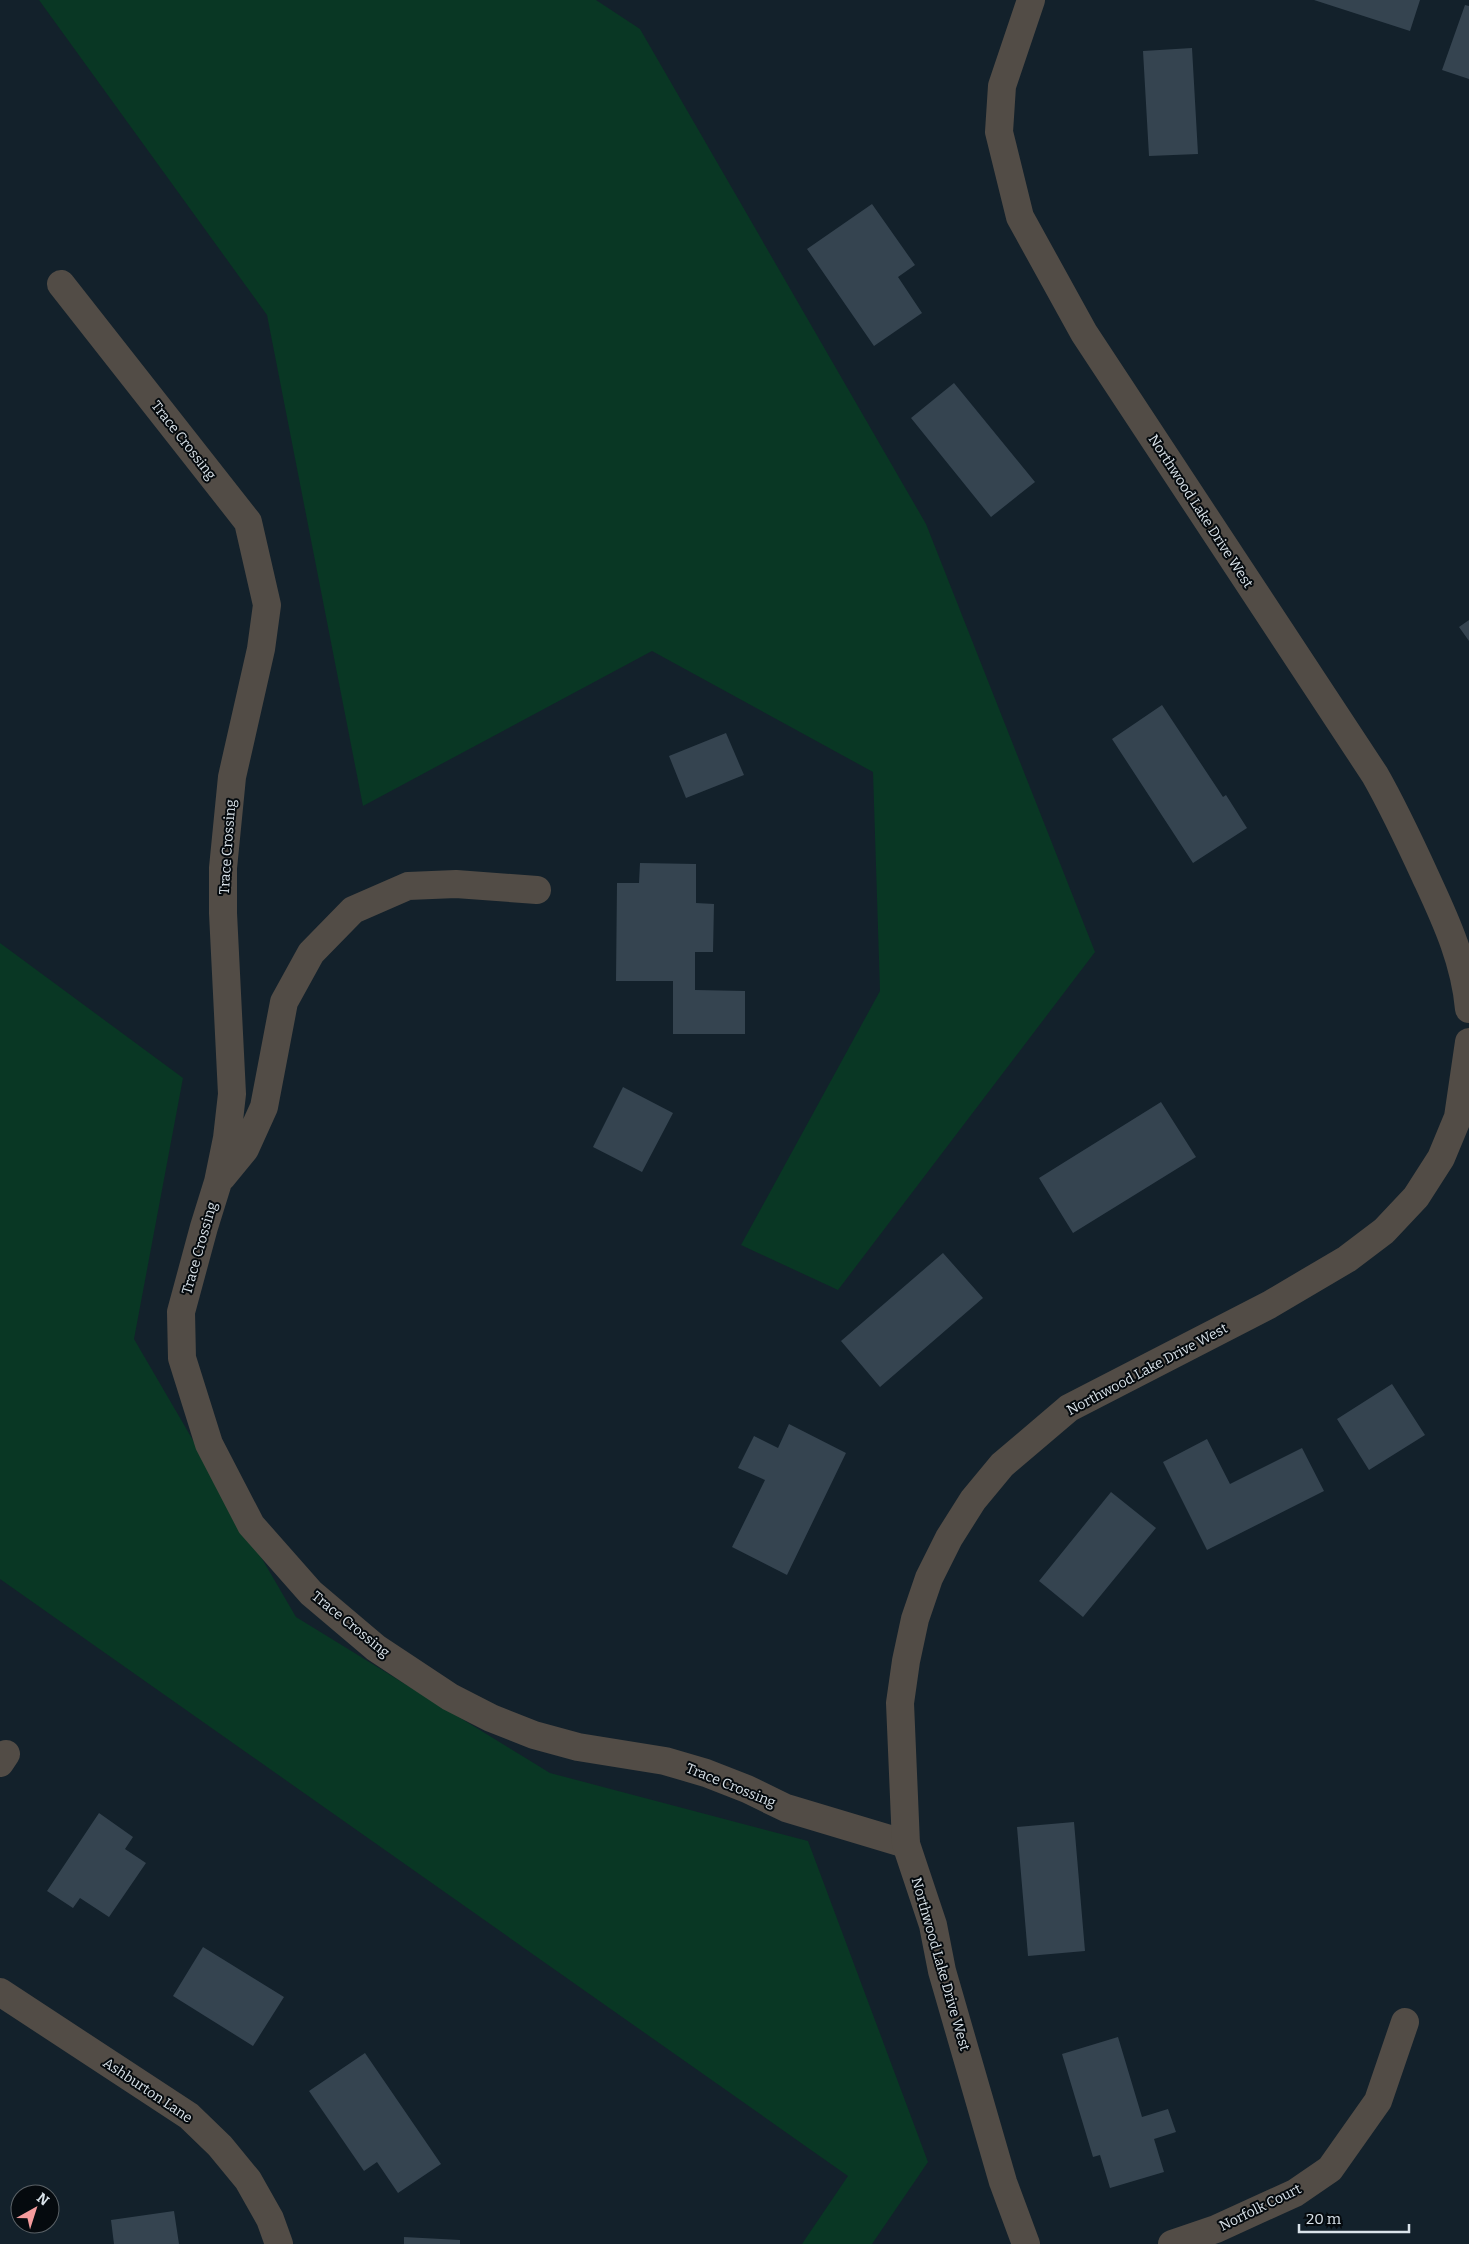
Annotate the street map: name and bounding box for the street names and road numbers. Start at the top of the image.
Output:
street label: Trace Crossing [148,397,220,483]
street label: Northwood Lake Drive West [1145,431,1257,591]
street label: Trace Crossing [216,799,239,895]
street label: Trace Crossing [178,1200,221,1296]
street label: Northwood Lake Drive West [1064,1320,1231,1419]
street label: Trace Crossing [308,1588,393,1661]
street label: Trace Crossing [683,1760,778,1811]
street label: Northwood Lake Drive West [908,1875,973,2053]
street label: Ashburton Lane [100,2054,196,2127]
street label: Norfolk Court [1216,2180,1304,2235]

